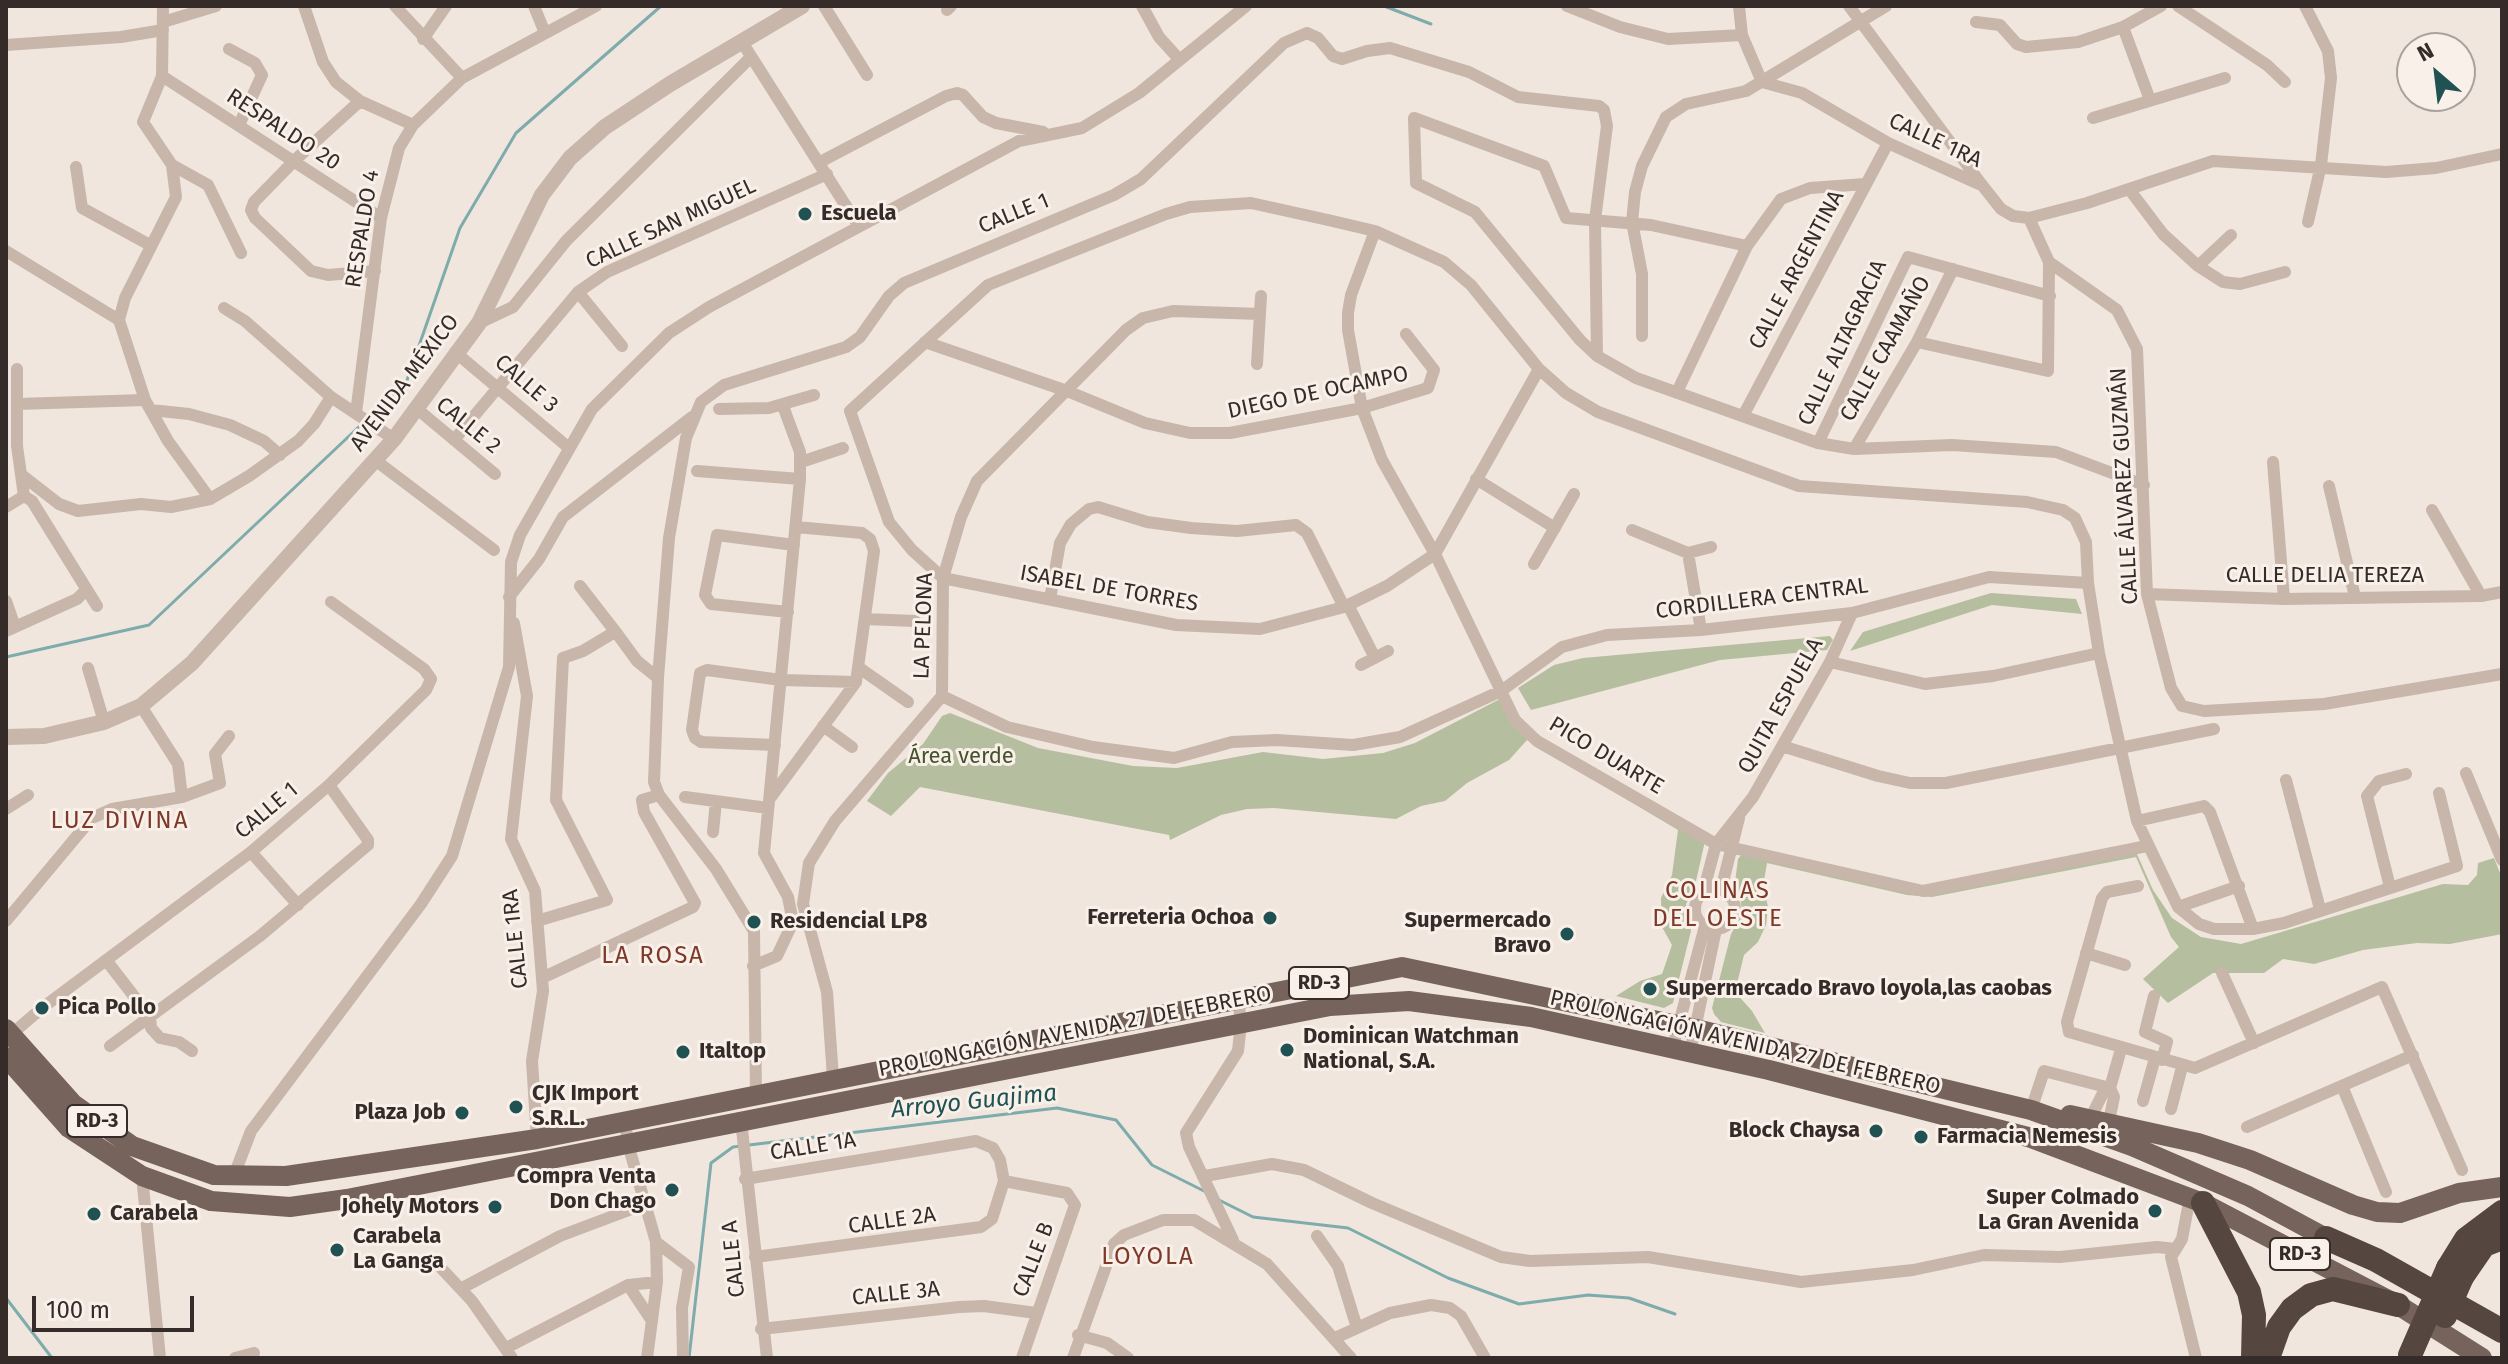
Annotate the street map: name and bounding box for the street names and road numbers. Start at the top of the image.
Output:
street label: RESPALDO 20 [221,83,345,177]
street label: CALLE 1RA [1884,108,1986,174]
street label: RESPALDO 4 [341,168,385,290]
street label: CALLE SAN MIGUEL [582,173,760,275]
street label: CALLE ARGENTINA [1744,186,1850,354]
street label: CALLE 1 [975,188,1053,240]
street label: CALLE ALTAGRACIA [1793,256,1893,430]
street label: CALLE CAAMAÑO [1835,272,1937,426]
street label: AVENIDA MÉXICO [345,309,465,457]
street label: CALLE 3 [489,349,563,419]
street label: DIEGO DE OCAMPO [1225,361,1411,425]
street label: CALLE ÁLVAREZ GUZMÁN [2106,367,2144,605]
street label: CALLE 2 [430,392,506,460]
street label: ISABEL DE TORRES [1018,560,1200,618]
street label: CALLE DELIA TEREZA [2226,563,2424,589]
street label: LA PELONA [909,572,939,680]
street label: CORDILLERA CENTRAL [1654,573,1870,625]
street label: QUITA ESPUELA [1733,633,1829,779]
street label: PICO DUARTE [1544,711,1668,801]
street label: CALLE 1 [230,777,304,845]
street label: CALLE 1RA [498,888,534,990]
road number: RD-3 [1289,967,1349,999]
street label: PROLONGACIÓN AVENIDA 27 DE FEBRERO [876,981,1274,1083]
street label: PROLONGACIÓN AVENIDA 27 DE FEBRERO [1547,985,1943,1101]
road number: RD-3 [67,1105,127,1137]
street label: CALLE 1A [768,1127,858,1167]
street label: CALLE 2A [847,1202,937,1240]
street label: CALLE A [717,1219,751,1299]
street label: CALLE B [1008,1219,1060,1301]
road number: RD-3 [2270,1238,2330,1270]
street label: CALLE 3A [851,1276,941,1312]

